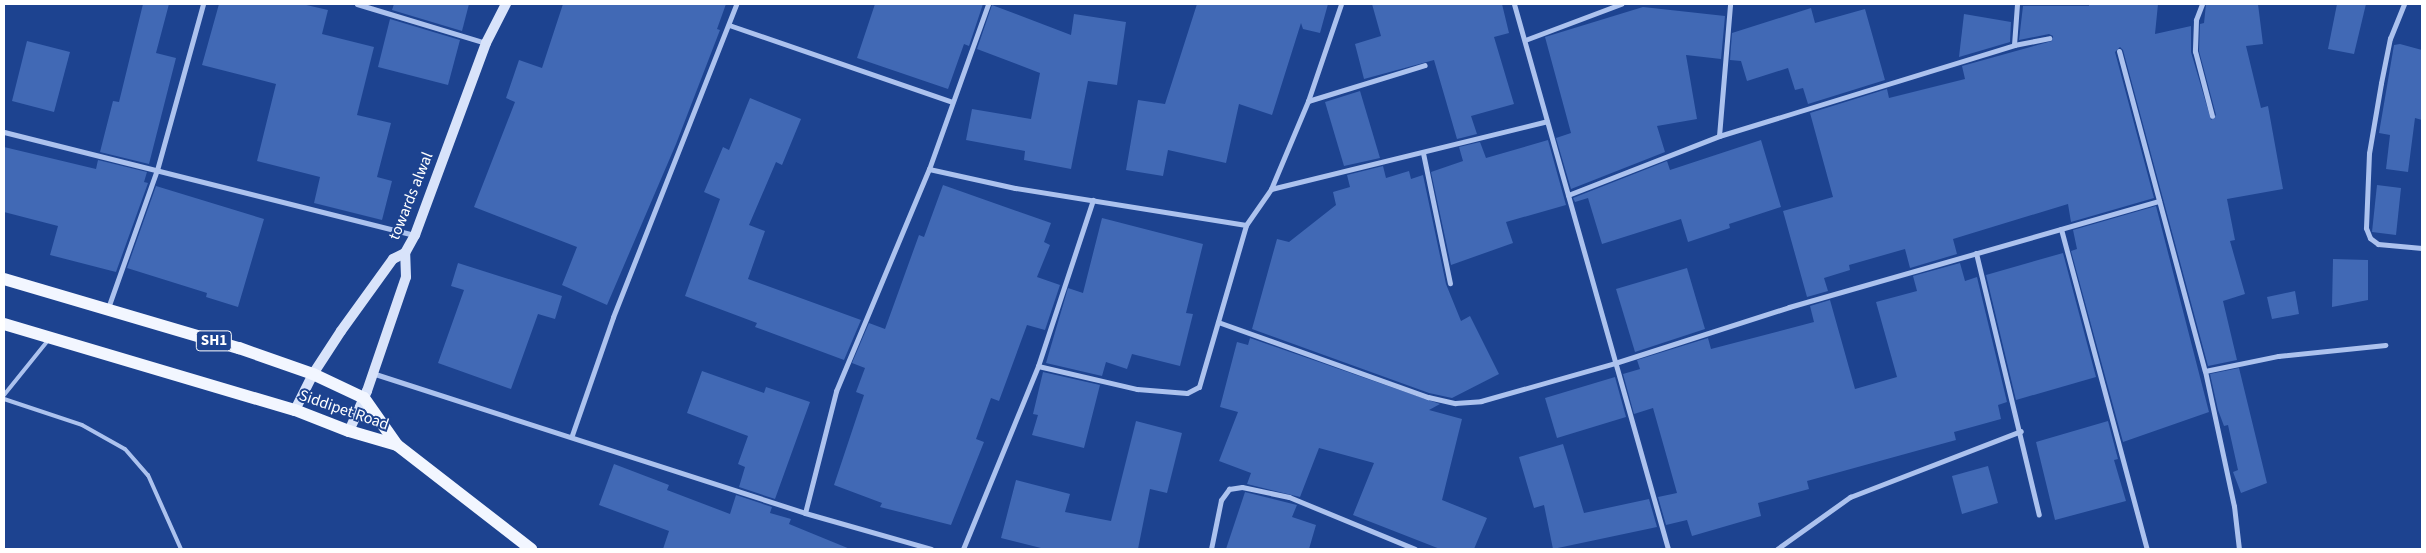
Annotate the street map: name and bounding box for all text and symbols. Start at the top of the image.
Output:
street label: towards alwal [385,149,437,243]
road number: SH1 [195,328,233,354]
street label: Siddipet Road [297,386,391,434]

